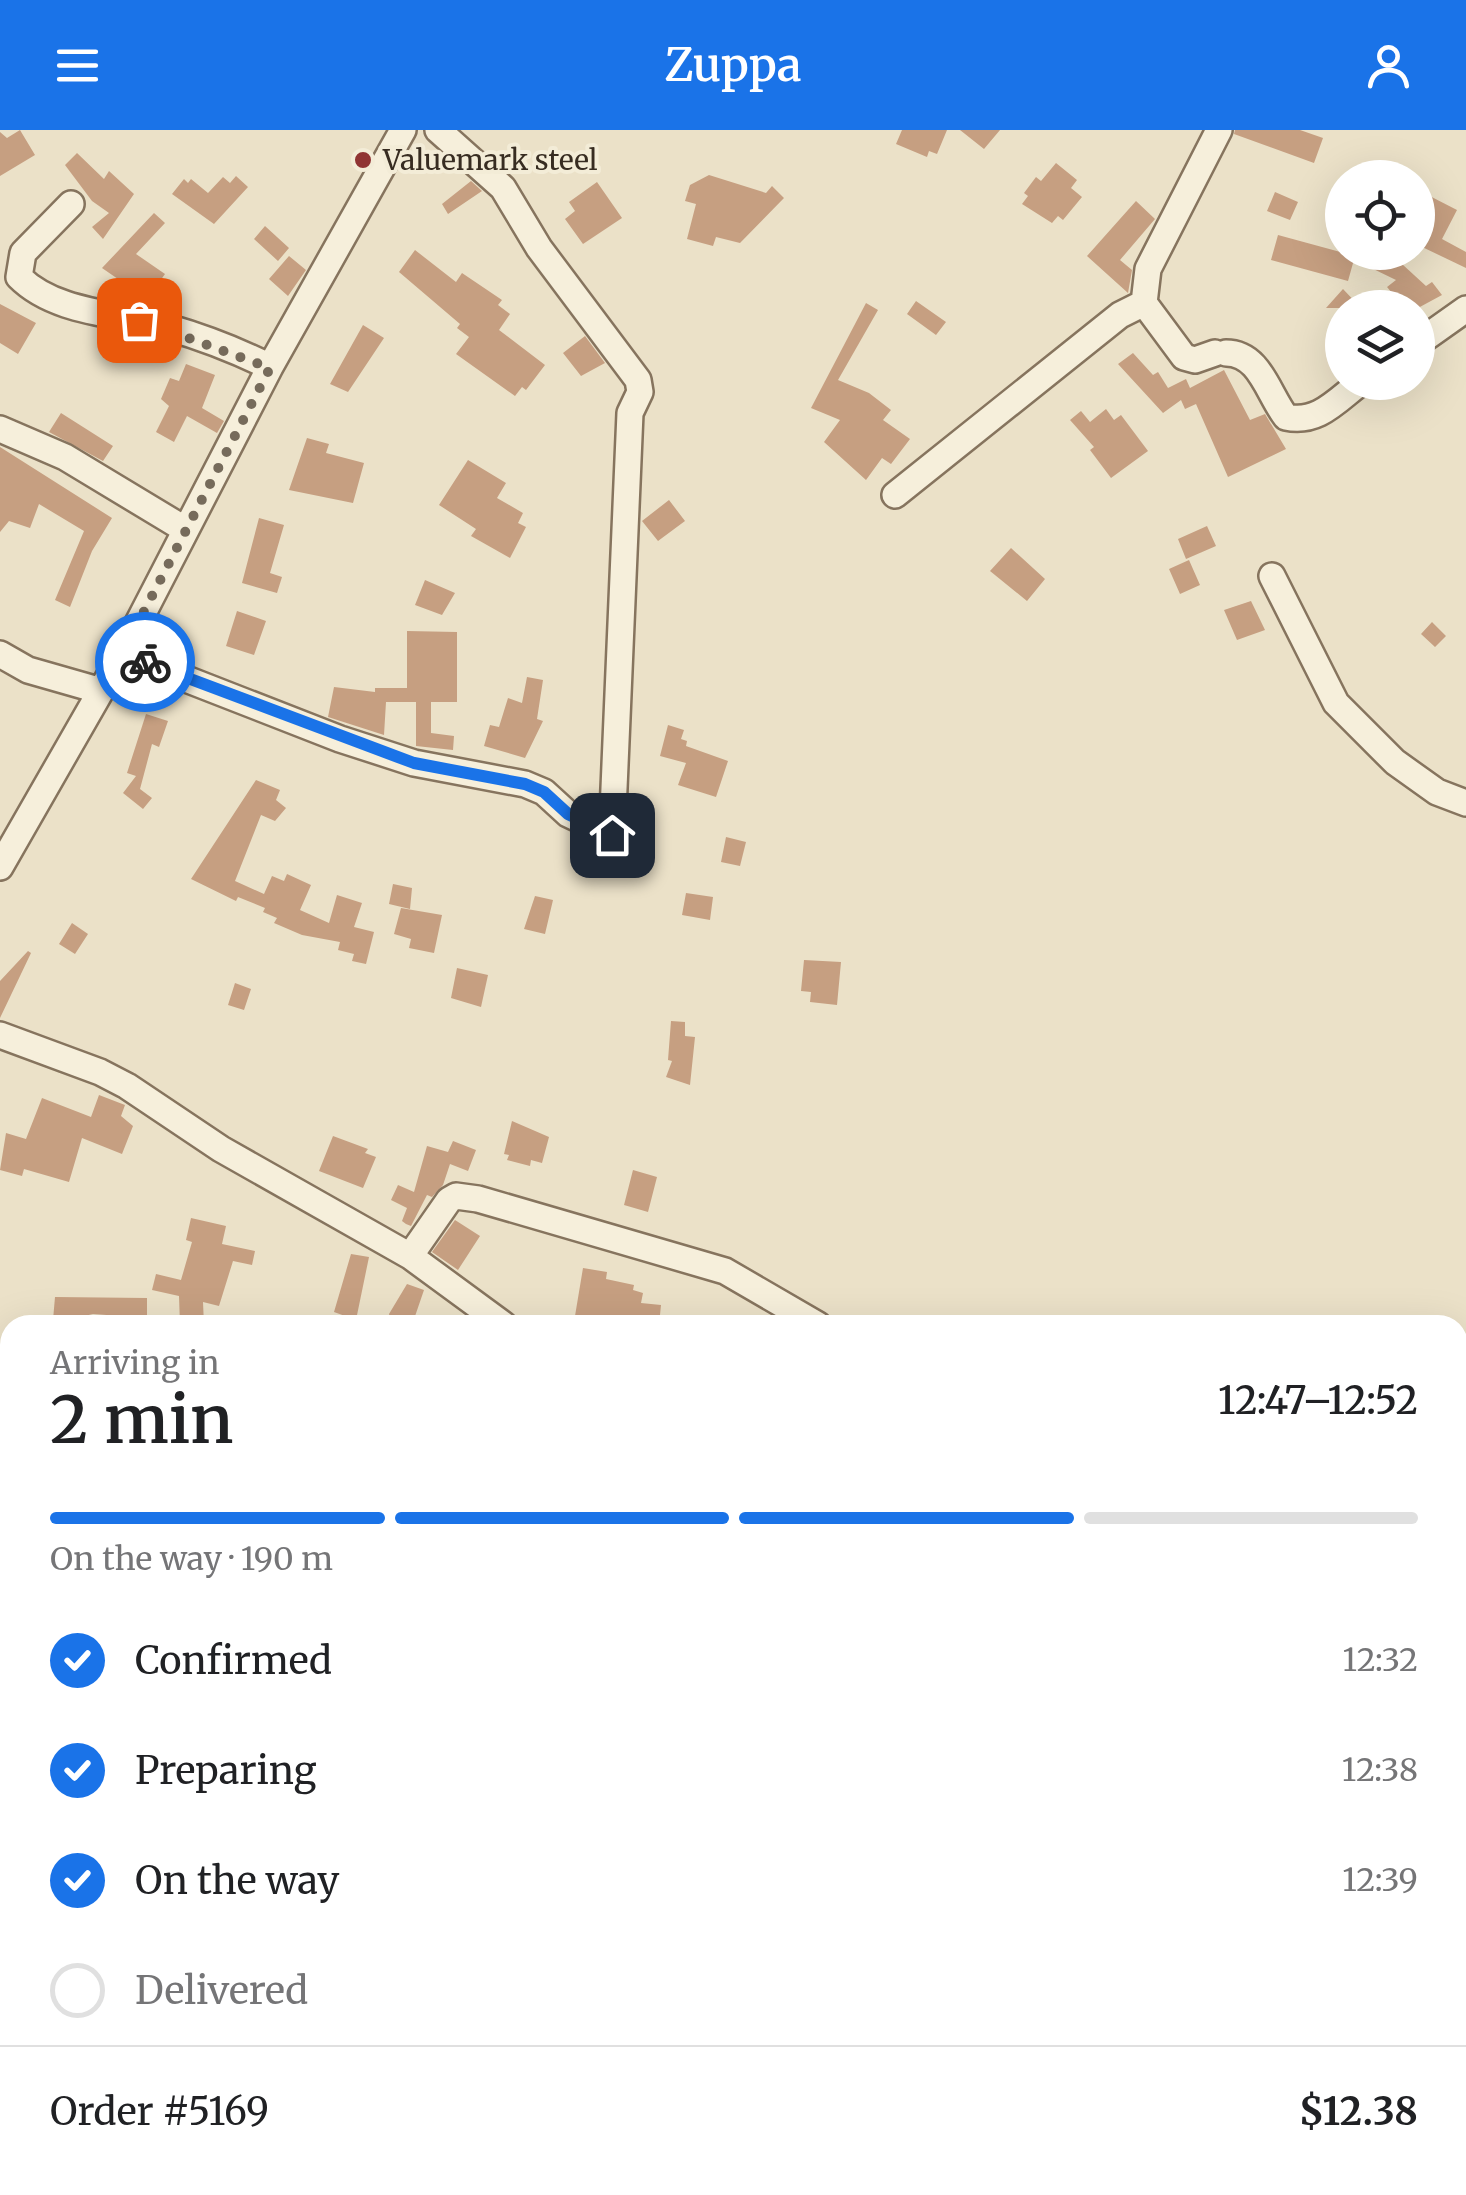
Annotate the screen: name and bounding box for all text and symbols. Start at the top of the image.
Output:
text: Zuppa [664,37,802,93]
icon: menu [50,38,105,93]
icon: person [1361,38,1416,93]
place label: Valuemark steel [382,142,598,178]
marker: Valuemark steel [352,149,374,171]
map controls [1325,160,1435,400]
button: locate [1325,160,1435,270]
pin [97,278,182,363]
button: layers [1325,290,1435,400]
icon: bag [112,293,167,348]
courier [95,612,195,712]
icon: bike [118,635,173,690]
pin [570,793,655,878]
icon: home [585,808,640,863]
text: Arriving in [50,1343,219,1383]
text: 12:47–12:52 [1218,1377,1418,1424]
text: 2 min [50,1379,234,1461]
text: On the way · 190 m [50,1539,333,1579]
icon: check [50,1633,105,1688]
text: Confirmed [135,1637,332,1684]
text: 12:32 [1343,1640,1418,1680]
icon: check [50,1743,105,1798]
text: Preparing [135,1747,317,1794]
text: 12:38 [1342,1750,1418,1790]
icon: check [50,1853,105,1908]
text: On the way [135,1857,339,1904]
text: 12:39 [1342,1860,1418,1900]
text: Delivered [135,1967,308,2014]
text: Order #5169 [50,2088,269,2135]
text: $12.38 [1299,2088,1418,2135]

